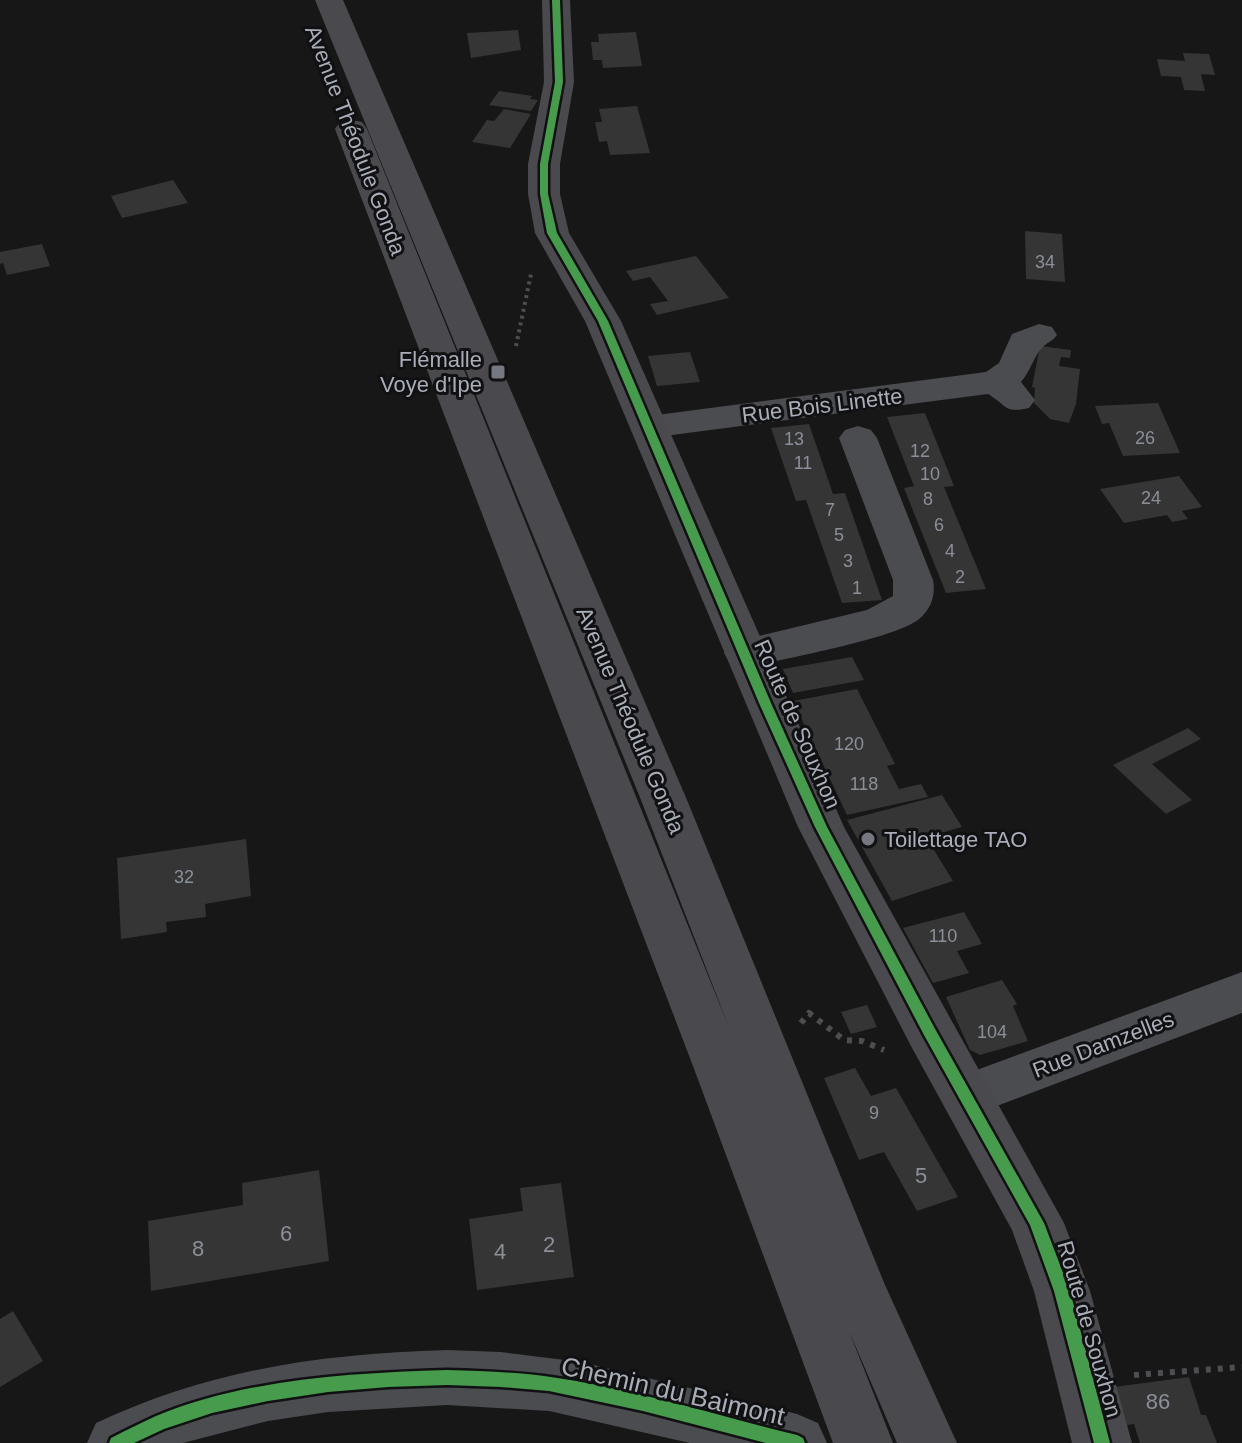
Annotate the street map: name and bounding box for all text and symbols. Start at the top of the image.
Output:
street label: Avenue Théodule Gonda [300,22,411,259]
house number: 34 [1035,252,1055,272]
place label: Flémalle Voye d'Ipe [380,347,482,397]
marker: Flémalle Voye d'Ipe [489,363,507,381]
street label: Rue Bois Linette [740,383,904,428]
house number: 26 [1135,428,1155,448]
house number: 13 [784,429,804,449]
house number: 12 [910,441,930,461]
house number: 11 [794,453,812,473]
house number: 10 [920,464,940,484]
house number: 24 [1141,488,1161,508]
house number: 8 [923,489,933,509]
house number: 7 [825,500,835,520]
house number: 6 [934,515,944,535]
house number: 5 [834,525,844,545]
house number: 4 [945,541,955,561]
house number: 3 [843,551,853,571]
house number: 2 [955,567,965,587]
house number: 1 [852,578,862,598]
street label: Avenue Théodule Gonda [571,603,690,838]
street label: Route de Souxhon [749,636,846,813]
house number: 120 [834,734,864,754]
house number: 118 [850,774,878,794]
place label: Toilettage TAO [884,827,1027,852]
marker: Toilettage TAO [859,830,877,848]
house number: 32 [174,867,194,887]
house number: 110 [929,926,957,946]
street label: Rue Damzelles [1029,1006,1177,1083]
house number: 104 [977,1022,1007,1042]
house number: 9 [869,1103,879,1123]
house number: 5 [915,1163,927,1188]
house number: 6 [280,1221,292,1246]
house number: 2 [543,1232,555,1257]
house number: 8 [192,1236,204,1261]
street label: Route de Souxhon [1052,1238,1127,1420]
house number: 4 [494,1239,506,1264]
street label: Chemin du Baimont [558,1351,788,1431]
house number: 86 [1146,1389,1170,1414]

